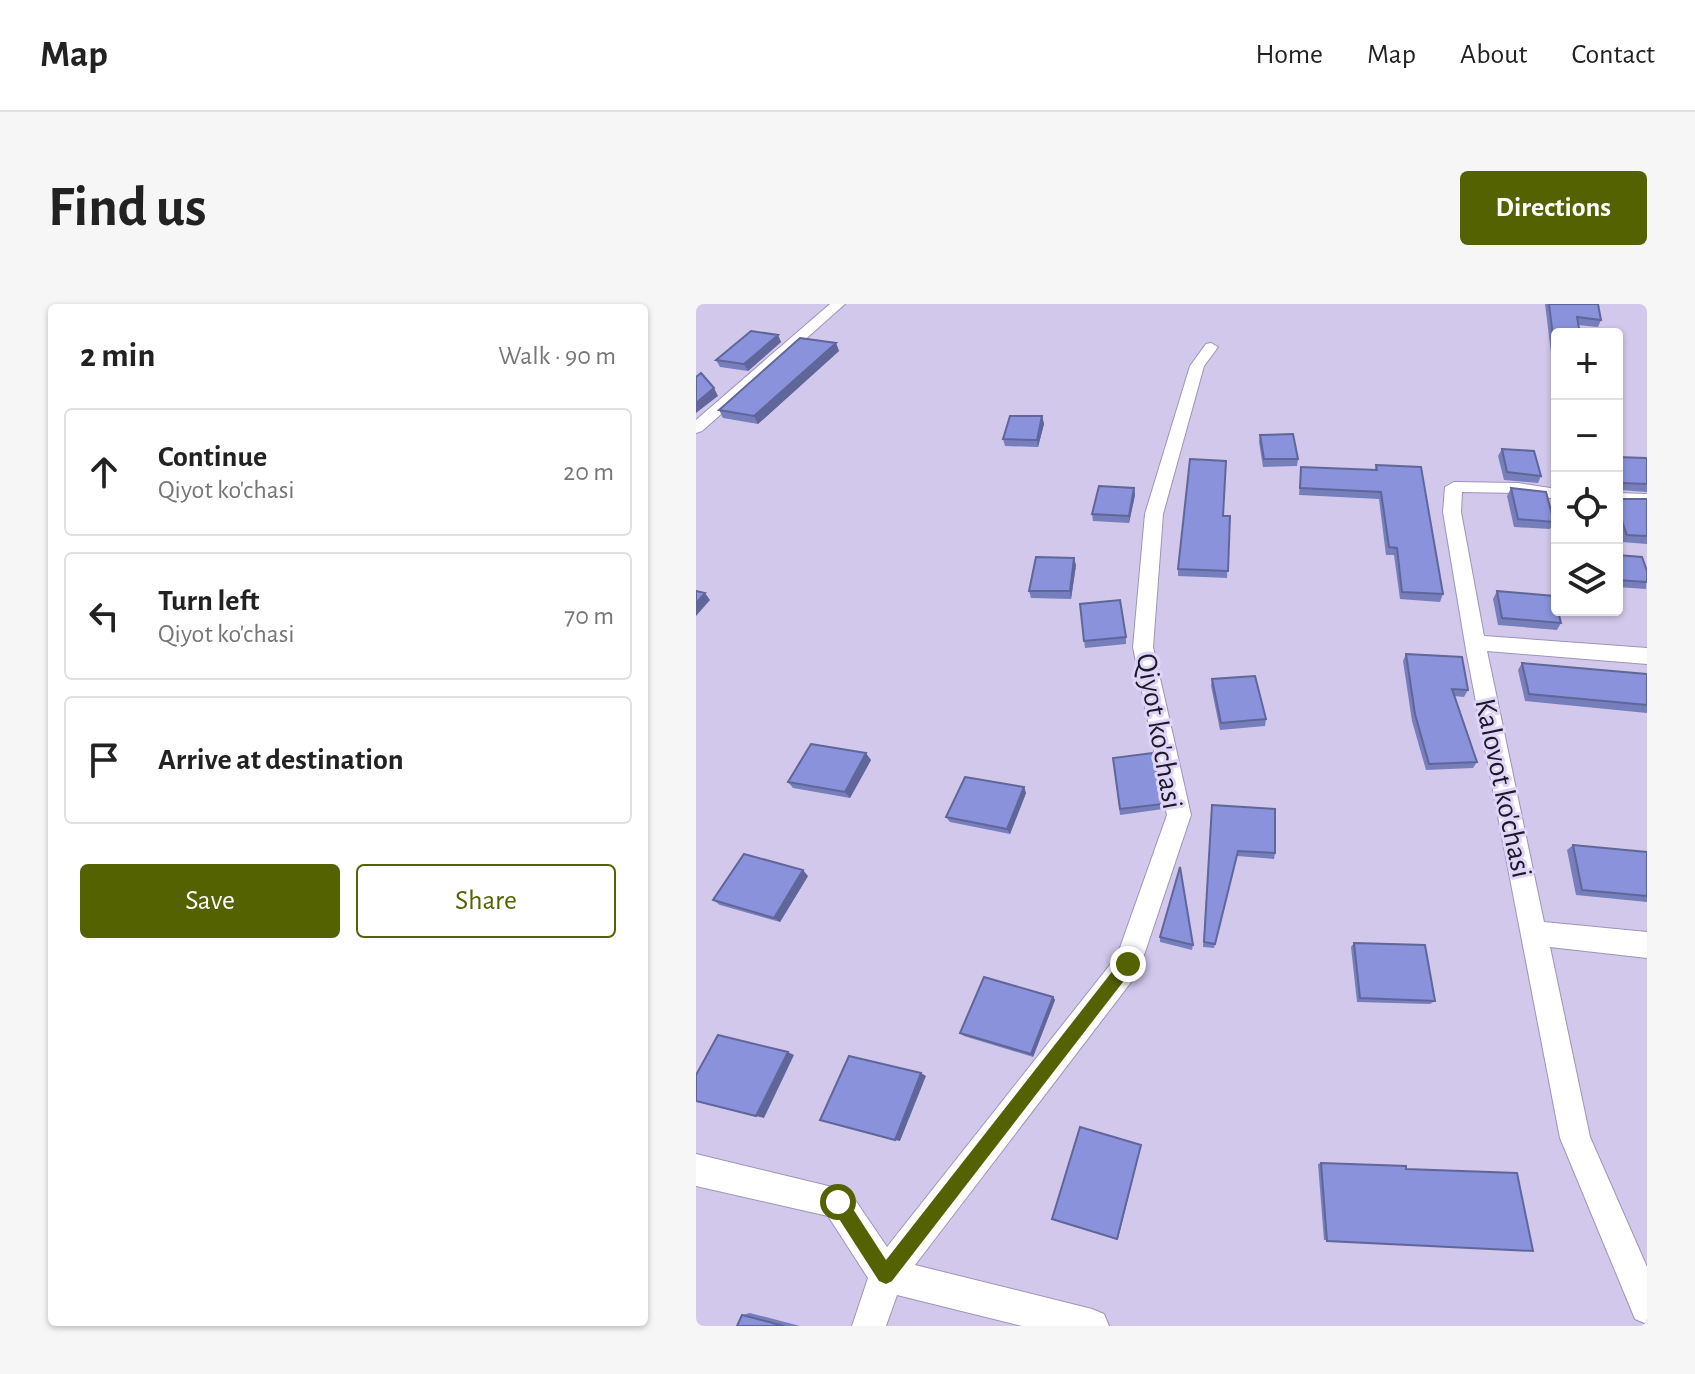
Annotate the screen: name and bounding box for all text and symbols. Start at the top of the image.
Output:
text: Map [40,36,108,74]
text: Home [1256,41,1323,69]
text: Map [1367,41,1416,69]
text: About [1460,41,1528,69]
text: Contact [1572,41,1655,69]
button: Directions [1460,171,1647,245]
text: Find us [48,180,206,236]
map controls [1551,328,1623,616]
button: + [1551,328,1623,400]
text: 2 min [80,339,155,373]
text: Walk · 90 m [498,343,616,369]
button: − [1551,400,1623,472]
text: Continue [158,442,267,472]
icon: ahead [82,450,126,494]
text: 20 m [563,459,614,485]
button: locate [1551,472,1623,544]
text: Qiyot ko'chasi [158,477,295,503]
button: layers [1551,544,1623,616]
text: Turn left [158,586,259,616]
icon: left [82,594,126,638]
text: 70 m [564,603,614,629]
text: Qiyot ko'chasi [158,621,295,647]
street label: Qiyot ko'chasi [1131,651,1187,811]
street label: Kalovot ko'chasi [1469,696,1537,881]
icon: arrive [82,738,126,782]
text: Arrive at destination [158,745,404,775]
button: Save [80,864,340,938]
button: Share [356,864,616,938]
route end [1110,946,1146,982]
route start [820,1184,856,1220]

